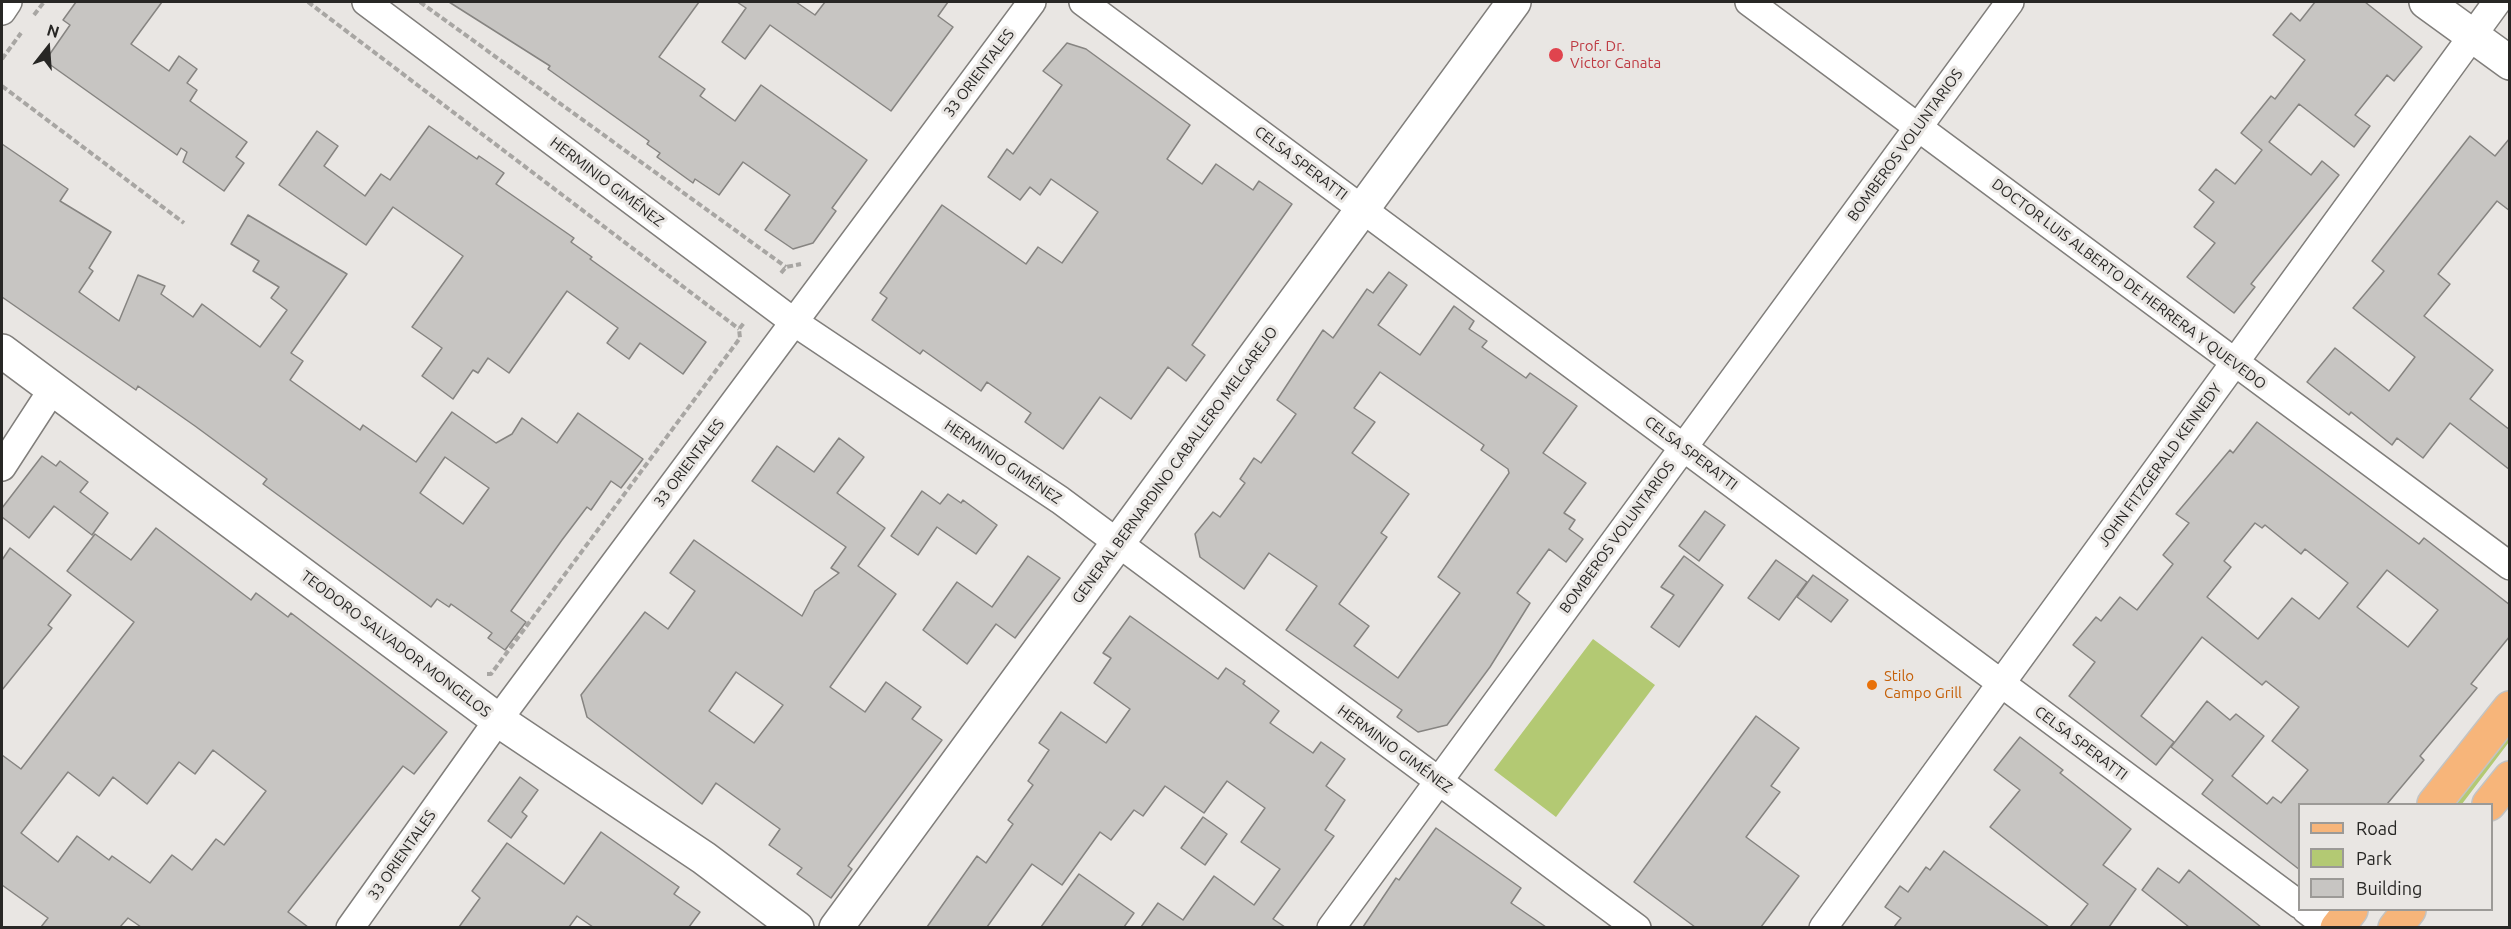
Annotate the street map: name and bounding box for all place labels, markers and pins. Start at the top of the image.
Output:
place label: Prof. Dr. Victor Canata [1570,37,1661,72]
marker: Prof. Dr. Victor Canata [1547,46,1565,64]
place label: Stilo Campo Grill [1884,667,1962,702]
marker: Stilo Campo Grill [1865,678,1879,692]

